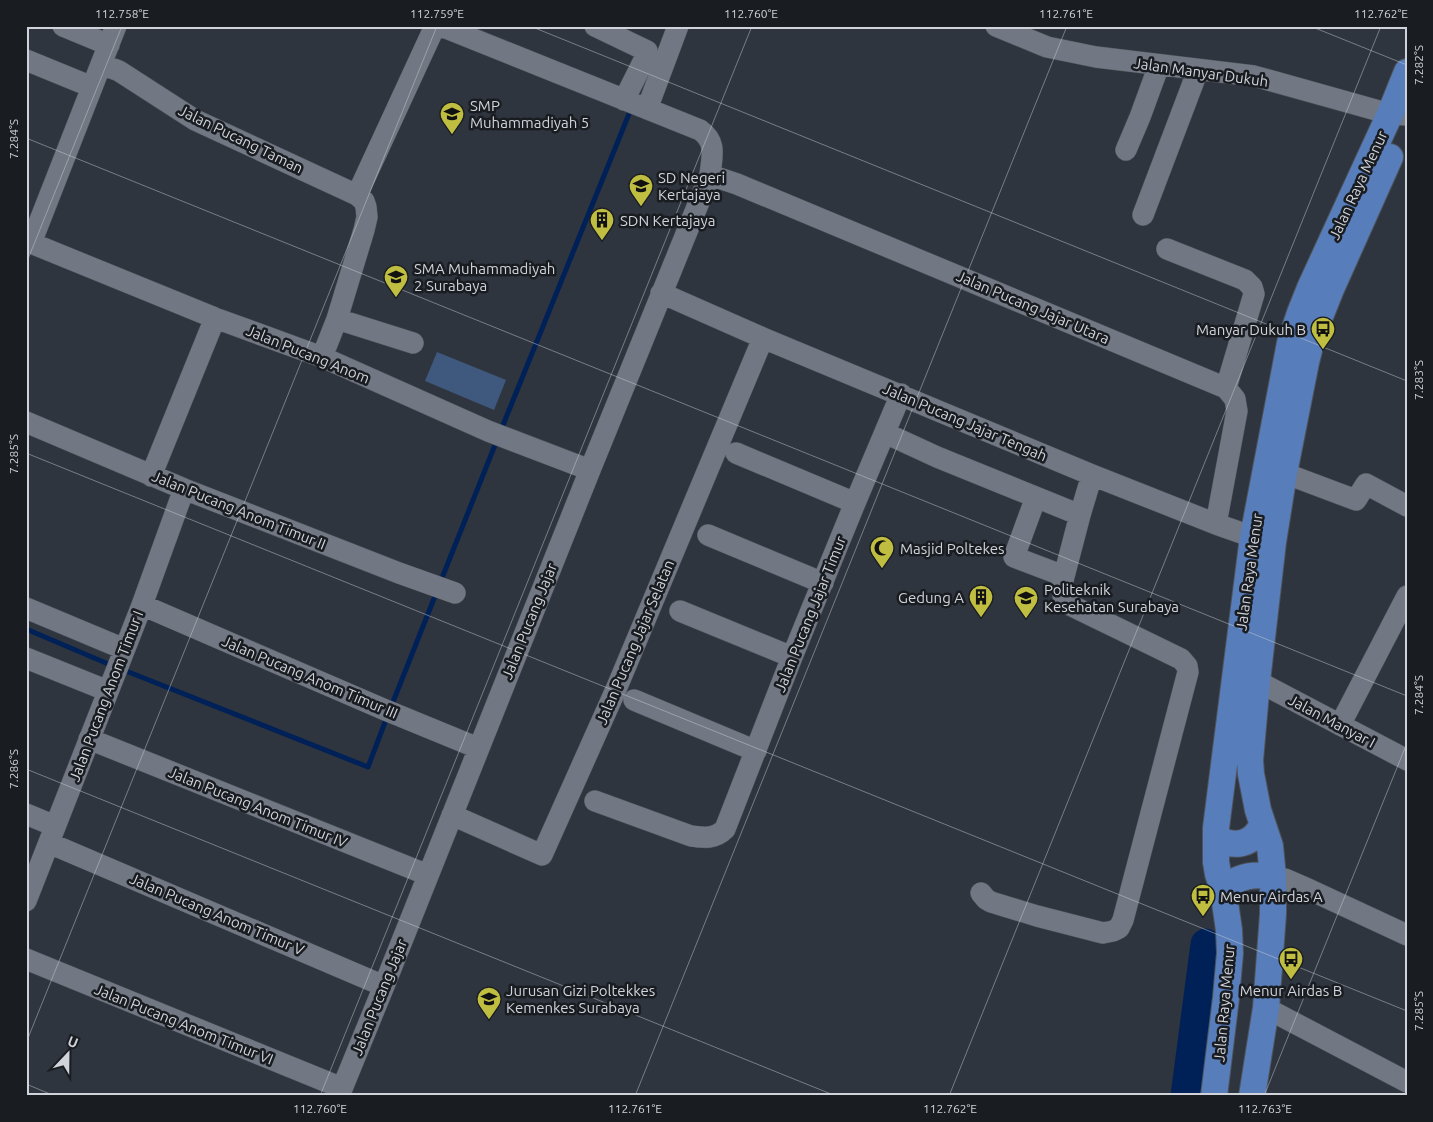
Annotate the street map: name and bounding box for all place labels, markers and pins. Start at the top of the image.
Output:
place label: SMP Muhammadiyah 5 [470,97,589,131]
school or university icon: SMP Muhammadiyah 5 [439,101,465,135]
place label: SD Negeri Kertajaya [658,169,725,203]
school or university icon: SD Negeri Kertajaya [628,173,654,207]
building icon: SDN Kertajaya [589,207,615,241]
place label: SDN Kertajaya [620,212,715,229]
place label: SMA Muhammadiyah 2 Surabaya [414,260,555,294]
school or university icon: SMA Muhammadiyah 2 Surabaya [383,264,409,298]
bus stop icon: Manyar Dukuh B [1310,316,1336,350]
place label: Manyar Dukuh B [1196,321,1306,338]
mosque icon: Masjid Poltekes [869,535,895,569]
place label: Masjid Poltekes [900,540,1005,557]
place label: Politeknik Kesehatan Surabaya [1044,581,1179,615]
building icon: Gedung A [968,584,994,618]
school or university icon: Politeknik Kesehatan Surabaya [1013,585,1039,619]
place label: Gedung A [898,589,964,606]
bus stop icon: Menur Airdas A [1190,883,1216,917]
place label: Menur Airdas A [1220,888,1323,905]
bus stop icon: Menur Airdas B [1278,946,1304,980]
place label: Jurusan Gizi Poltekkes Kemenkes Surabaya [506,982,655,1016]
place label: Menur Airdas B [1240,982,1342,999]
school or university icon: Jurusan Gizi Poltekkes Kemenkes Surabaya [476,986,502,1020]

